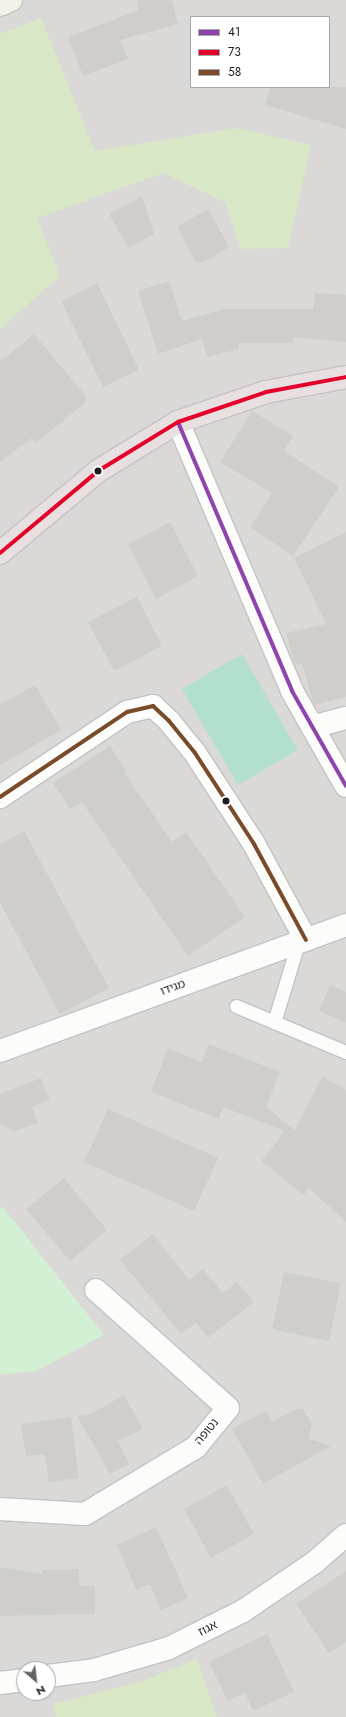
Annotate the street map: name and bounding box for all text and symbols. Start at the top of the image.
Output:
legend [190,16,330,88]
text: 41 [228,23,240,41]
text: 73 [228,43,241,61]
text: 58 [228,63,241,81]
unlabelled marker [93,466,103,476]
unlabelled marker [221,796,231,806]
street label: מגידו [158,977,188,999]
street label: נטופה [192,1416,222,1448]
street label: אגוז [196,1618,220,1640]
north arrow [16,1661,56,1701]
text: N [34,1682,49,1700]

